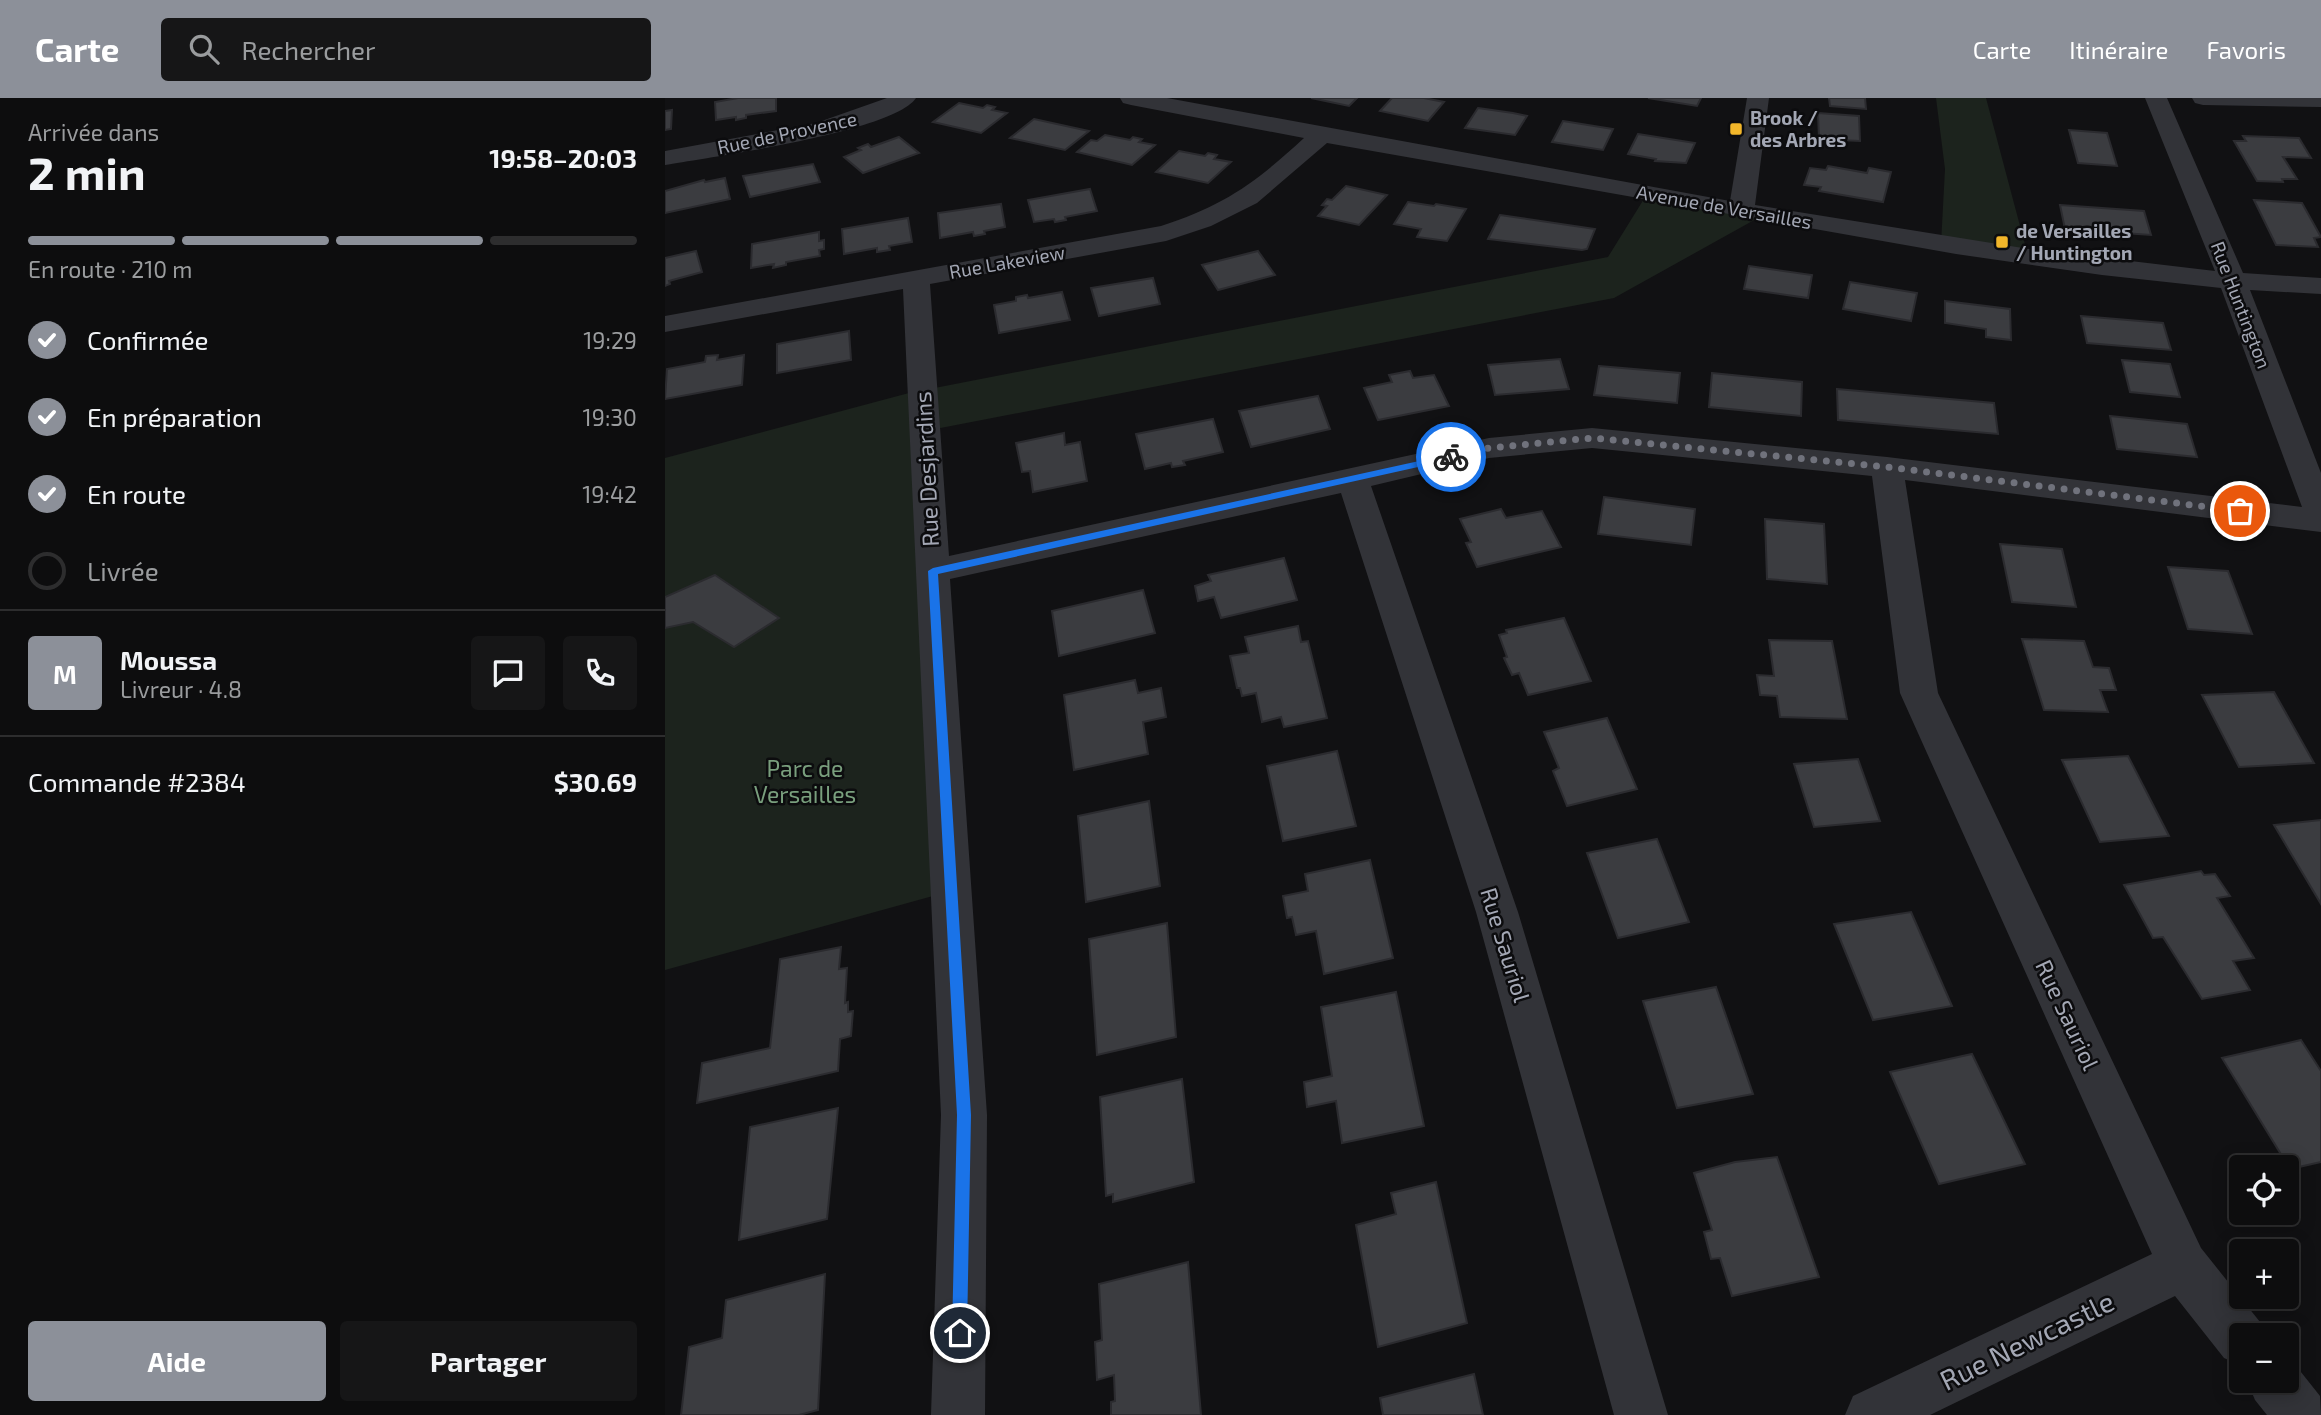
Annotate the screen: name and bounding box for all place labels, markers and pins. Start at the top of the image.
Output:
place label: Brook / des Arbres [1750,106,1846,151]
marker: Brook / des Arbres [1728,121,1744,137]
place label: de Versailles / Huntington [2016,219,2132,264]
marker: de Versailles / Huntington [1994,234,2010,250]
pin [2210,481,2270,541]
pin [930,1303,990,1363]

